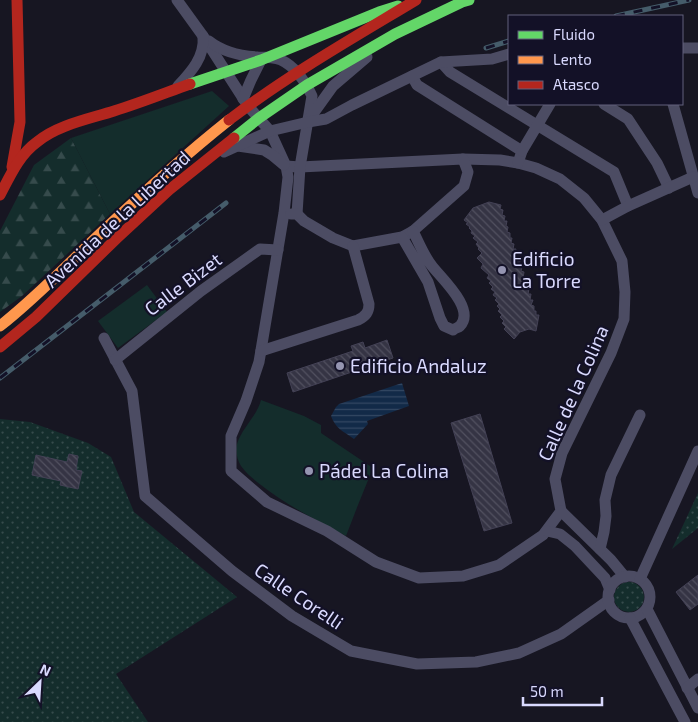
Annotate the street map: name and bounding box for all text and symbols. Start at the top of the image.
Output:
legend [508,15,683,105]
text: Fluido [553,25,595,43]
text: Lento [553,50,592,68]
text: Atasco [553,75,599,93]
street label: Avenida de la Libertad [39,145,194,292]
street label: Calle Bizet [140,247,226,320]
place label: Edificio La Torre [512,247,581,292]
marker: Edificio La Torre [496,264,508,276]
street label: Calle de la Colina [532,321,613,464]
place label: Edificio Andaluz [350,354,487,377]
marker: Edificio Andaluz [334,360,346,372]
place label: Pádel La Colina [319,459,449,482]
marker: Pádel La Colina [303,465,315,477]
street label: Calle Corelli [250,557,348,634]
north arrow [15,657,65,707]
text: N [38,660,54,680]
scale bar [523,674,602,706]
text: 50 m [530,682,564,700]

